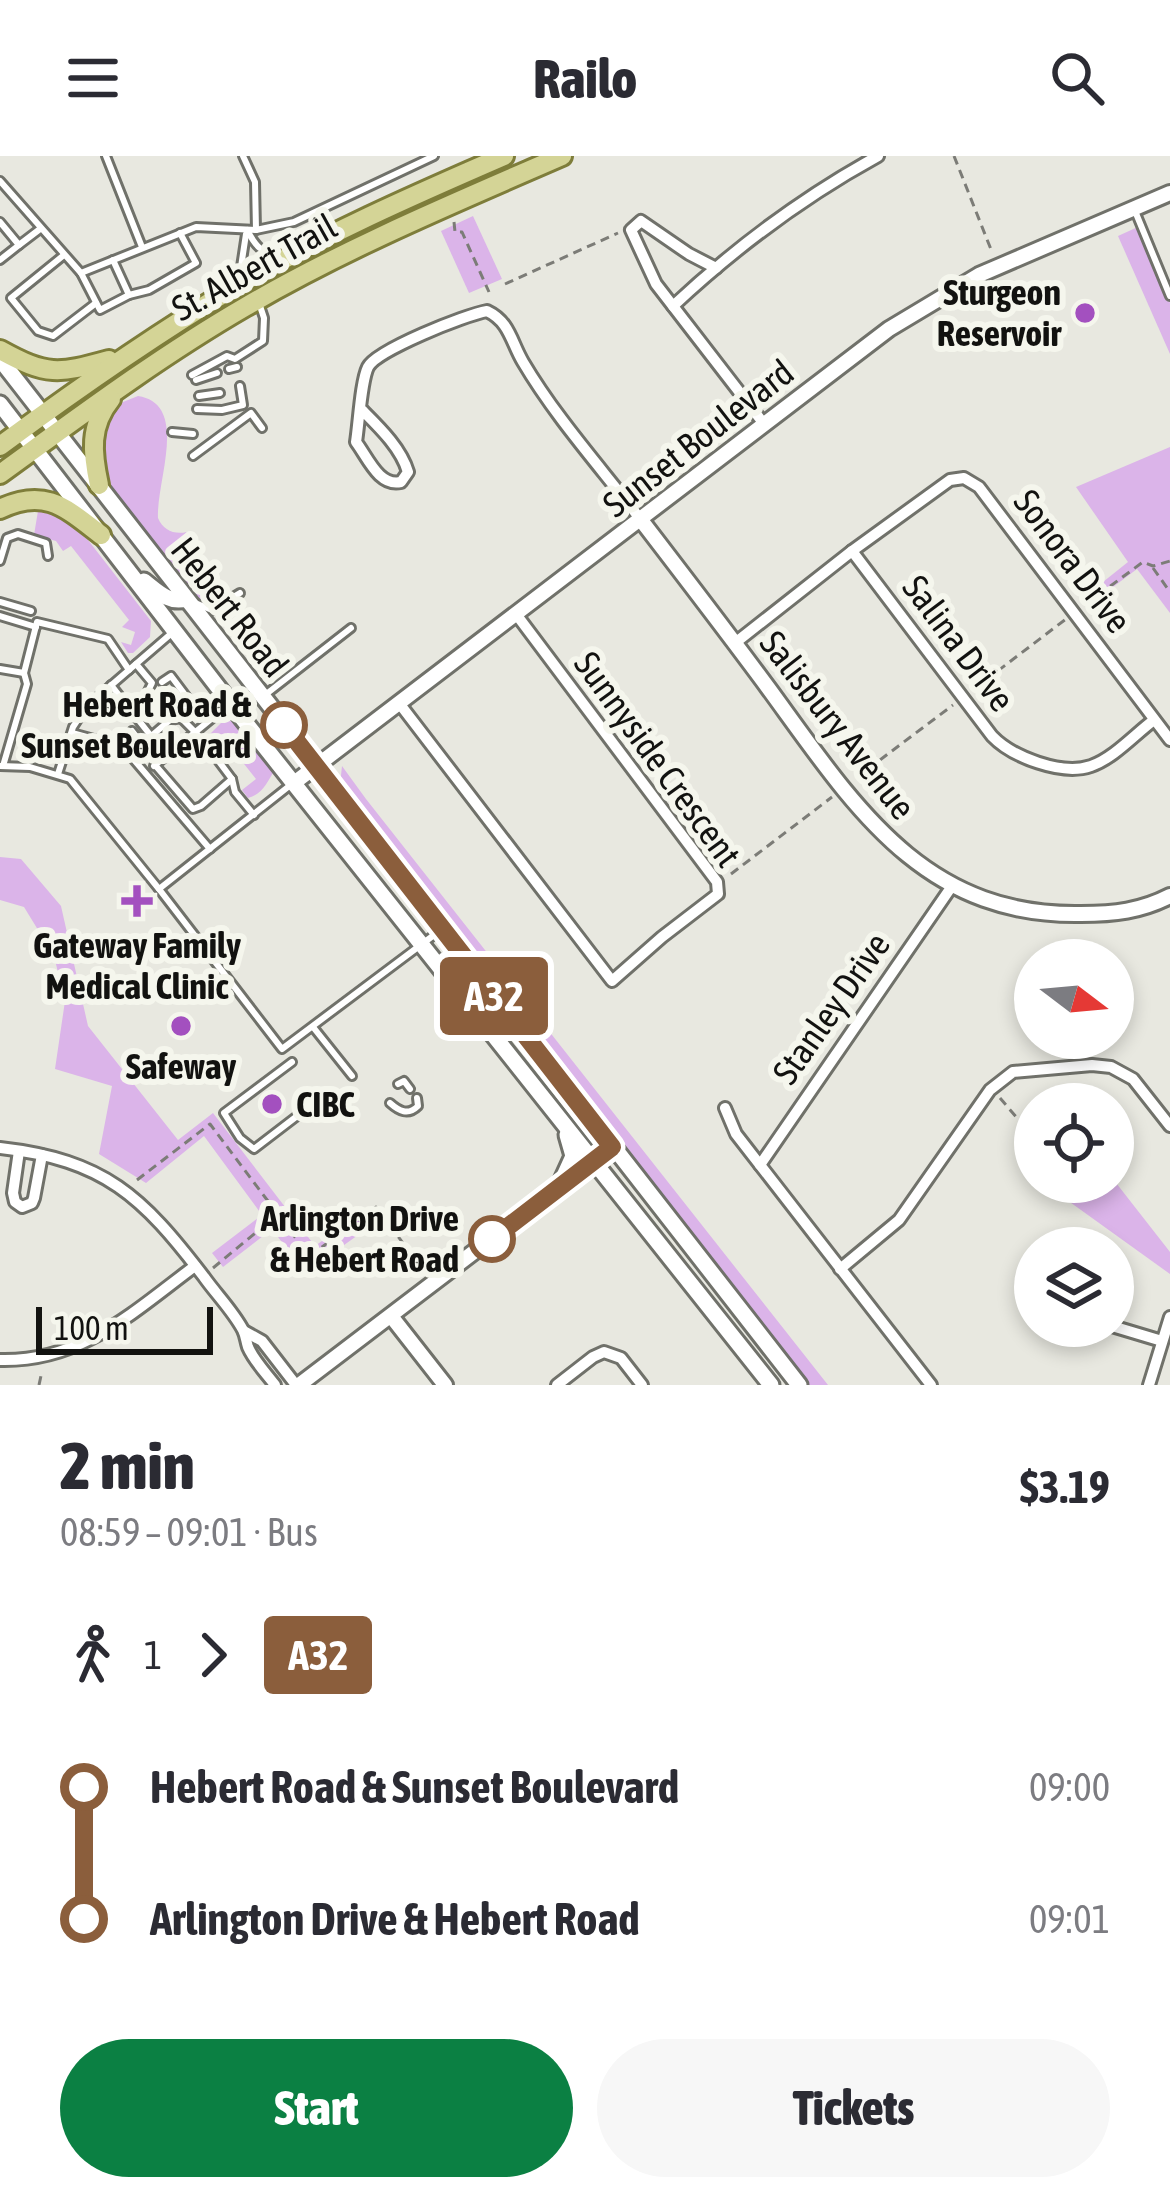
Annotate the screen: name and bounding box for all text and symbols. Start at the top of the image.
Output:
icon: menu [60,45,126,111]
icon: search [1044,45,1110,111]
text: Railo [533,48,637,109]
street label: St. Albert Trail [165,205,344,329]
place label: Sturgeon Reservoir [937,271,1062,354]
marker: Sturgeon Reservoir [1072,300,1098,326]
street label: Sunset Boulevard [595,351,801,525]
street label: Sonora Drive [1006,481,1140,641]
street label: Hebert Road [163,529,297,685]
street label: Salina Drive [894,567,1024,719]
street label: Salisbury Avenue [752,623,924,827]
street label: Sunnyside Crescent [566,644,750,874]
place label: Hebert Road & Sunset Boulevard [21,683,252,766]
marker: Hebert Road & Sunset Boulevard [262,703,306,747]
marker: Gateway Family Medical Clinic [121,885,153,917]
place label: Gateway Family Medical Clinic [33,924,241,1007]
street label: Stanley Drive [764,924,898,1092]
north arrow [1014,939,1134,1059]
map controls [1014,939,1134,1347]
line badge: A32 [425,957,563,1035]
text: A32 [464,972,524,1020]
marker: Safeway [168,1013,194,1039]
place label: Safeway [126,1045,236,1087]
place label: CIBC [296,1083,355,1125]
button: locate [1014,1083,1134,1203]
marker: CIBC [259,1091,285,1117]
place label: Arlington Drive & Hebert Road [260,1197,459,1280]
marker: Arlington Drive & Hebert Road [470,1217,514,1261]
button: layers [1014,1227,1134,1347]
scale bar [36,1301,213,1354]
text: 100 m [54,1309,129,1347]
text: 2 min [60,1427,195,1503]
text: $3.19 [1020,1461,1110,1513]
text: 08:59 – 09:01 · Bus [60,1510,318,1554]
icon: walk [60,1622,126,1688]
icon: forward [180,1622,246,1688]
text: A32 [288,1631,348,1679]
text: 1 [144,1633,162,1677]
text: Hebert Road & Sunset Boulevard [150,1761,679,1813]
text: 09:00 [1029,1765,1110,1809]
text: Arlington Drive & Hebert Road [150,1893,640,1945]
text: 09:01 [1029,1897,1110,1941]
button: Start [60,2039,573,2177]
button: Tickets [597,2039,1110,2177]

